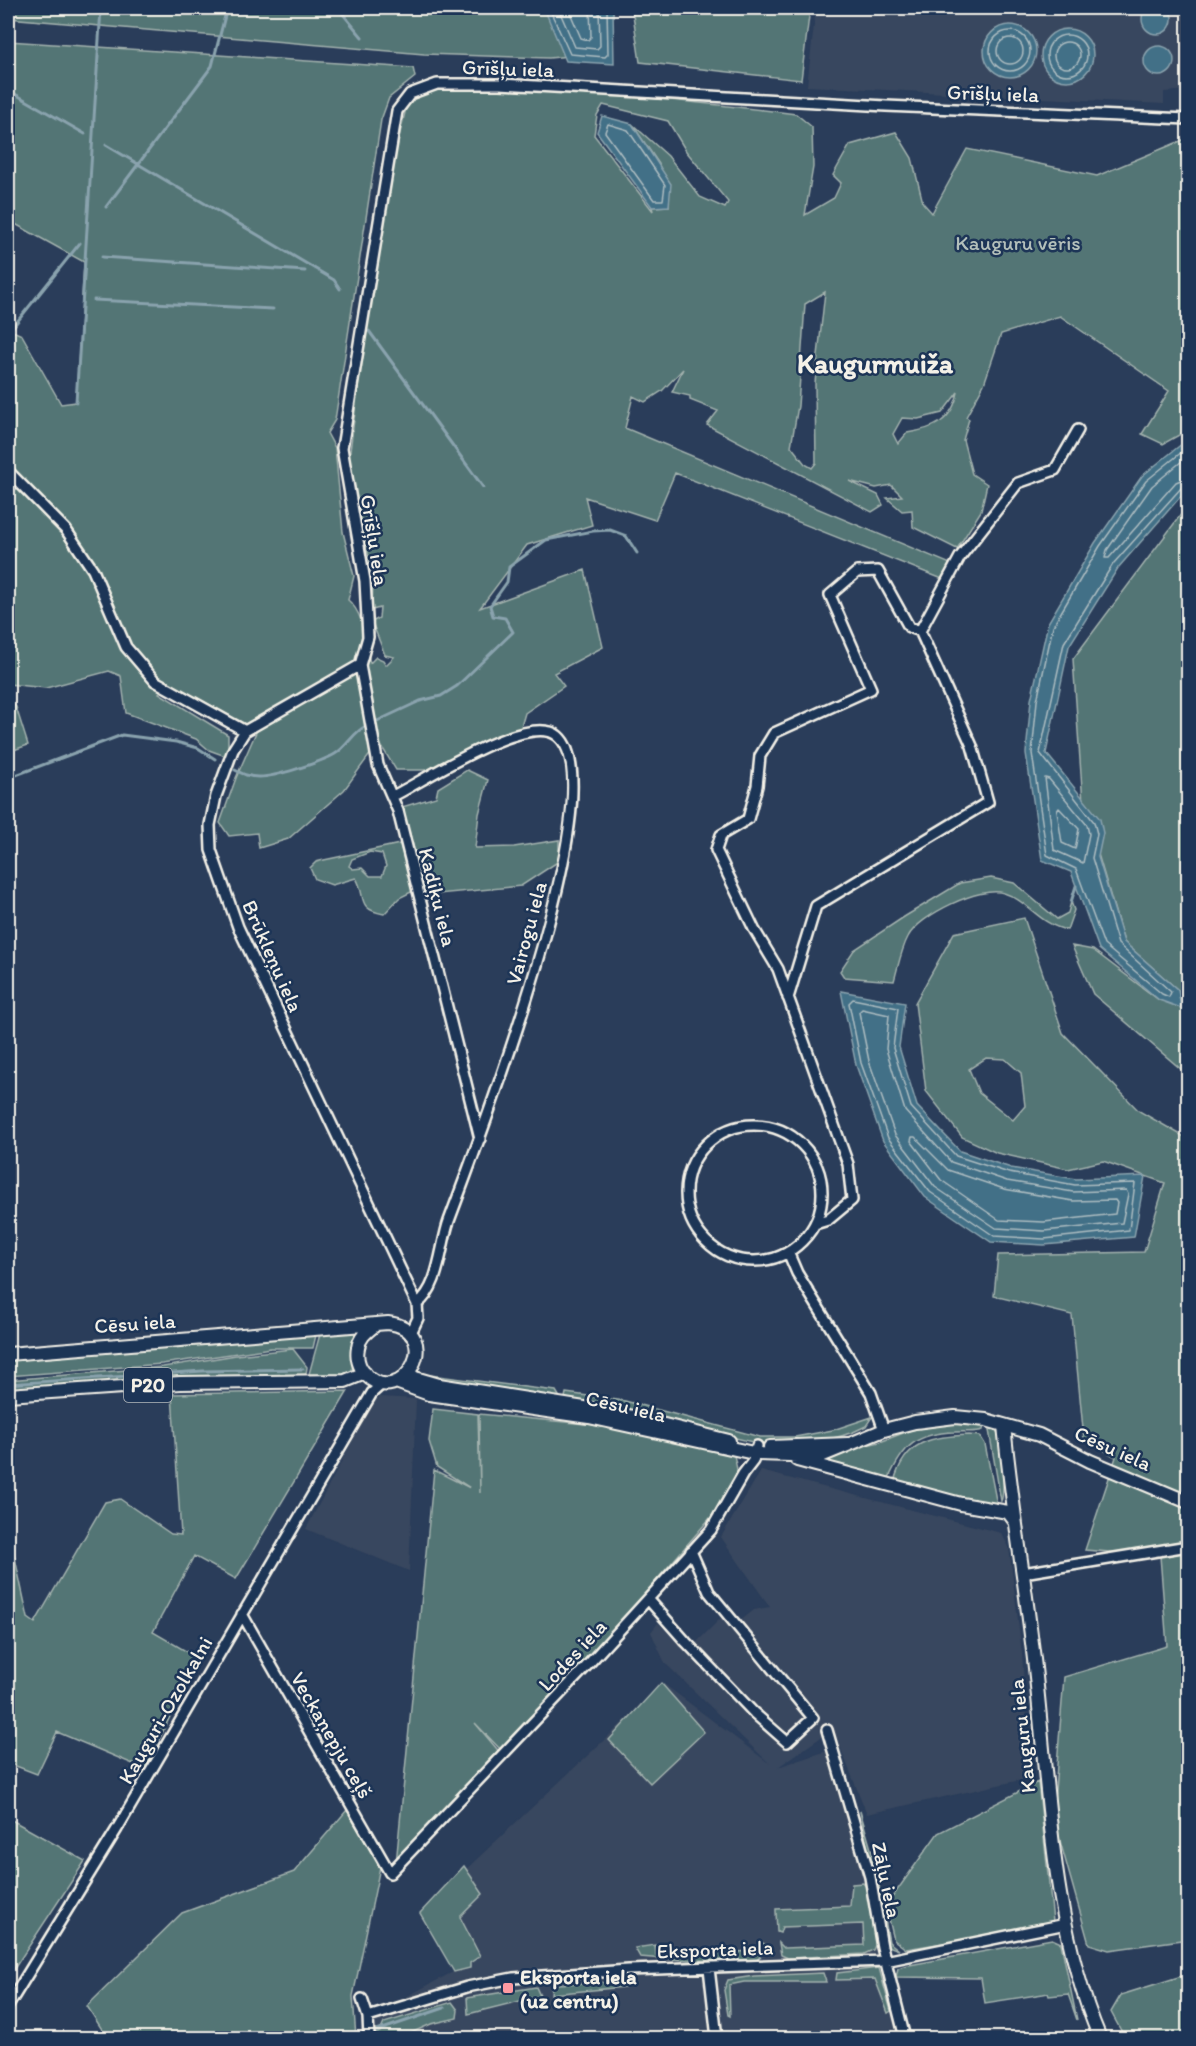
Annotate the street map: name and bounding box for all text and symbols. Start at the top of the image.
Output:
street label: Grīšļu iela [461,54,555,82]
street label: Grīšļu iela [946,79,1040,107]
park label: Kauguru vēris [955,230,1081,255]
district label: Kaugurmuiža [797,347,954,380]
street label: Grīšļu iela [355,493,395,588]
street label: Kadiķu iela [414,845,462,949]
street label: Vairogu iela [500,878,552,988]
street label: Brūkleņu iela [237,896,309,1016]
street label: Cēsu iela [93,1308,177,1338]
road number: P20 [124,1368,172,1402]
street label: Cēsu iela [583,1385,669,1427]
street label: Cēsu iela [1071,1420,1155,1476]
street label: Lodes iela [533,1614,611,1696]
street label: Kauguri-Ozolkalni [113,1632,217,1788]
street label: Veckaņepju ceļš [286,1667,378,1803]
street label: Kauguru iela [1004,1677,1040,1794]
street label: Zāļu iela [867,1839,907,1921]
street label: Eksporta iela [656,1934,774,1964]
place label: Eksporta iela (uz centru) [520,1964,637,2014]
marker: Eksporta iela (uz centru) [501,1981,515,1995]

